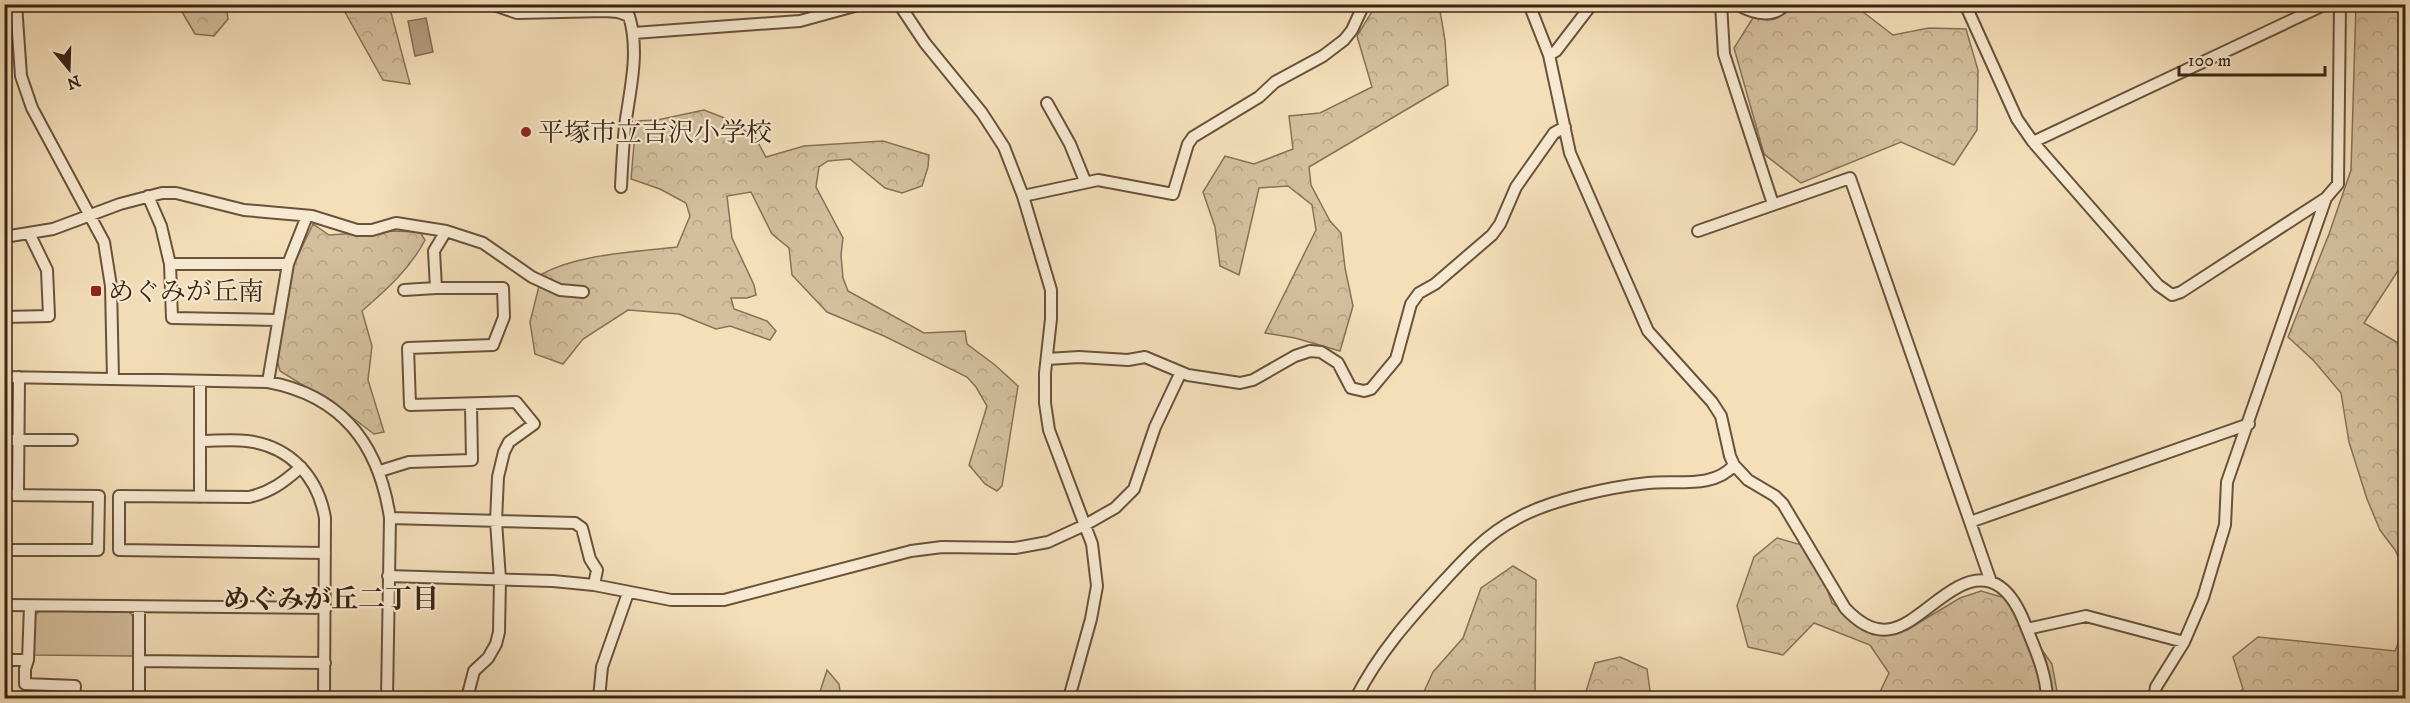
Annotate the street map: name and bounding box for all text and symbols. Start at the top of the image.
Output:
north arrow [39,39,99,99]
scale bar [2179,39,2324,77]
text: 100 m [2188,50,2231,72]
text: N [64,71,83,94]
place label: 平塚市立吉沢小学校 [538,117,772,150]
marker: 平塚市立吉沢小学校 [519,125,533,139]
place label: めぐみが丘南 [108,276,264,309]
marker: めぐみが丘南 [89,284,103,298]
district label: めぐみが丘二丁目 [223,583,439,617]

